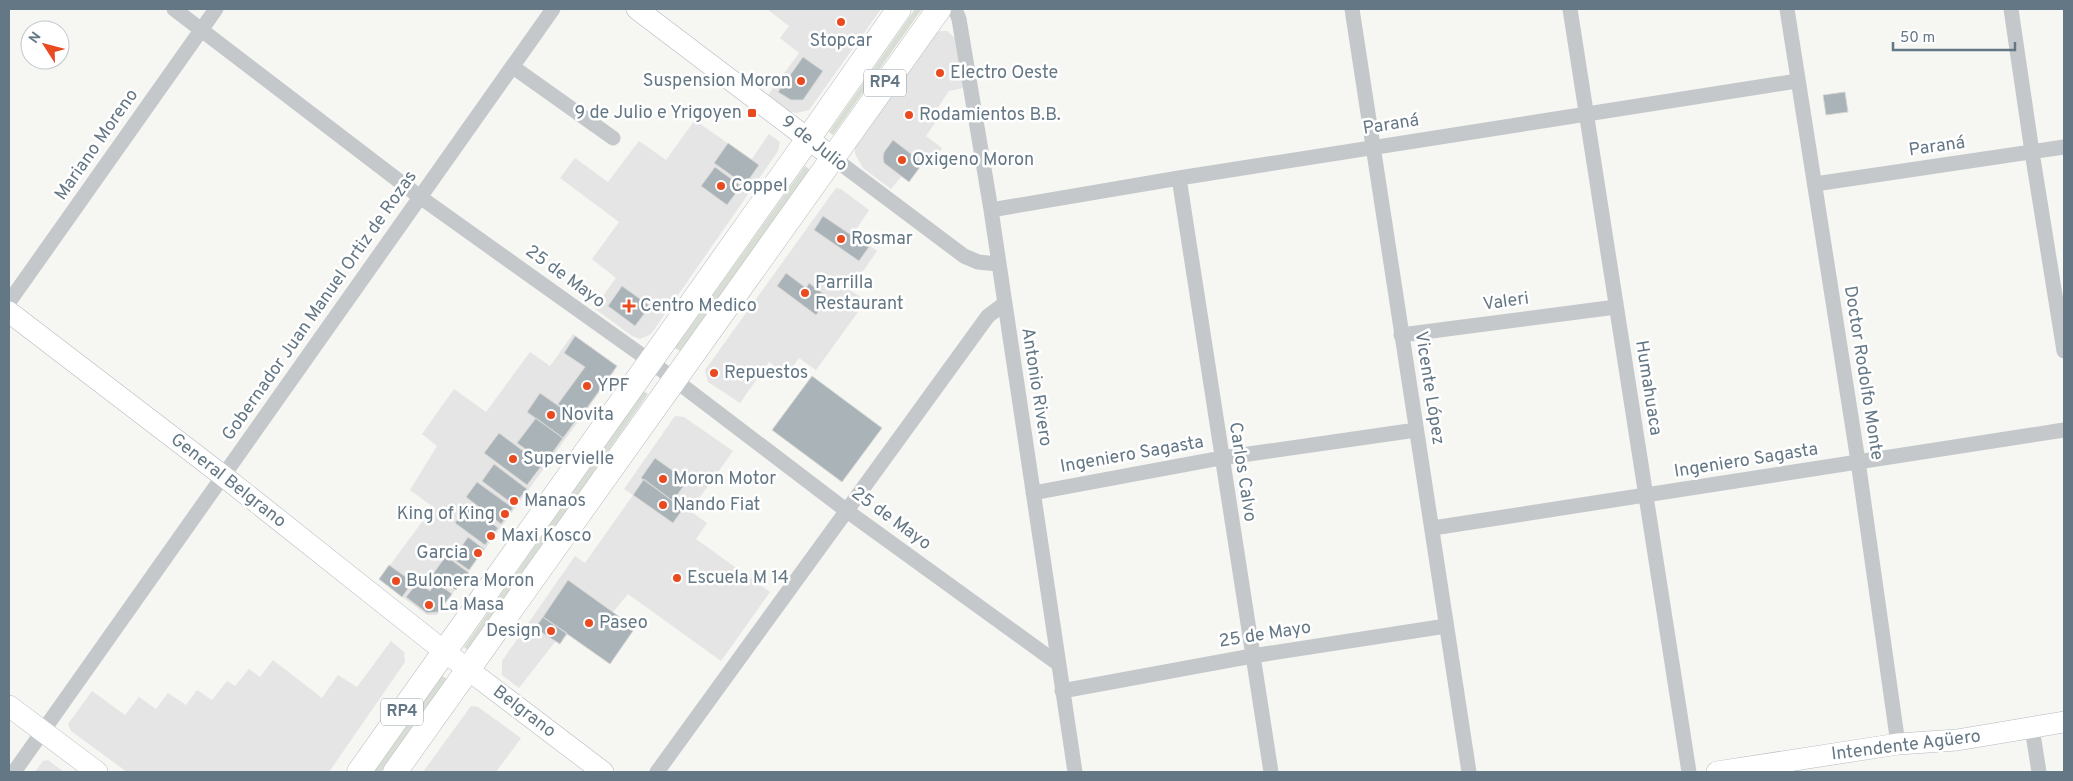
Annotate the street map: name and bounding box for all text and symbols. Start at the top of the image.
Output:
marker: Stopcar [835,16,847,28]
north arrow [20,20,70,70]
scale bar [1893,20,2016,52]
text: N [26,29,46,47]
text: 50 m [1900,29,1935,48]
place label: Stopcar [809,30,873,53]
place label: Electro Oeste [950,62,1058,85]
marker: Electro Oeste [934,67,946,79]
place label: Suspension Moron [643,70,791,93]
road number: RP4 [864,70,906,96]
marker: Suspension Moron [795,75,807,87]
street label: Mariano Moreno [50,85,144,205]
place label: 9 de Julio e Yrigoyen [574,102,742,125]
place label: Rodamientos B.B. [919,104,1061,127]
marker: 9 de Julio e Yrigoyen [746,107,758,119]
marker: Rodamientos B.B. [903,109,915,121]
street label: Paraná [1361,109,1421,141]
street label: 9 de Julio [776,111,852,177]
street label: Paraná [1907,132,1967,162]
place label: Oxigeno Moron [912,149,1034,172]
marker: Oxigeno Moron [896,154,908,166]
street label: Gobernador Juan Manuel Ortiz de Rozas [217,166,423,446]
place label: Coppel [731,175,788,198]
marker: Coppel [715,180,727,192]
place label: Rosmar [851,228,913,251]
marker: Rosmar [835,233,847,245]
street label: 25 de Mayo [521,240,609,314]
place label: Parrilla Restaurant [815,272,904,316]
street label: Doctor Rodolfo Monte [1838,284,1888,462]
marker: Parrilla Restaurant [799,287,811,299]
street label: Valeri [1482,287,1530,317]
place label: Centro Medico [640,295,757,318]
marker: Centro Medico [622,299,636,313]
street label: Antonio Rivero [1015,326,1057,448]
street label: Vicente López [1409,329,1449,447]
street label: Humahuaca [1629,339,1667,437]
place label: Repuestos [724,362,808,385]
marker: Repuestos [708,367,720,379]
place label: YPF [597,375,630,398]
marker: YPF [581,380,593,392]
place label: Novita [561,404,614,427]
marker: Novita [545,409,557,421]
street label: Carlos Calvo [1223,421,1261,523]
street label: General Belgrano [165,429,291,533]
street label: Ingeniero Sagasta [1058,431,1206,479]
street label: Ingeniero Sagasta [1672,438,1820,484]
place label: Supervielle [523,448,614,471]
marker: Supervielle [507,453,519,465]
place label: Moron Motor [673,468,776,491]
marker: Moron Motor [657,473,669,485]
street label: 25 de Mayo [847,482,935,556]
place label: Manaos [524,490,586,513]
place label: Nando Fiat [673,494,760,517]
marker: Manaos [508,495,520,507]
marker: Nando Fiat [657,499,669,511]
place label: King of King [397,503,495,526]
marker: King of King [499,508,511,520]
place label: Maxi Kosco [501,525,592,548]
marker: Maxi Kosco [485,530,497,542]
place label: Garcia [416,542,468,565]
marker: Garcia [472,547,484,559]
place label: Escuela M 14 [687,567,789,590]
place label: Bulonera Moron [406,570,534,593]
marker: Escuela M 14 [671,572,683,584]
marker: Bulonera Moron [390,575,402,587]
place label: La Masa [439,594,504,617]
marker: La Masa [423,599,435,611]
place label: Paseo [599,612,648,635]
street label: 25 de Mayo [1217,616,1313,654]
marker: Paseo [583,617,595,629]
place label: Design [486,620,541,643]
marker: Design [545,625,557,637]
street label: Belgrano [488,681,560,743]
road number: RP4 [381,699,423,726]
street label: Intendente Agüero [1830,725,1982,767]

